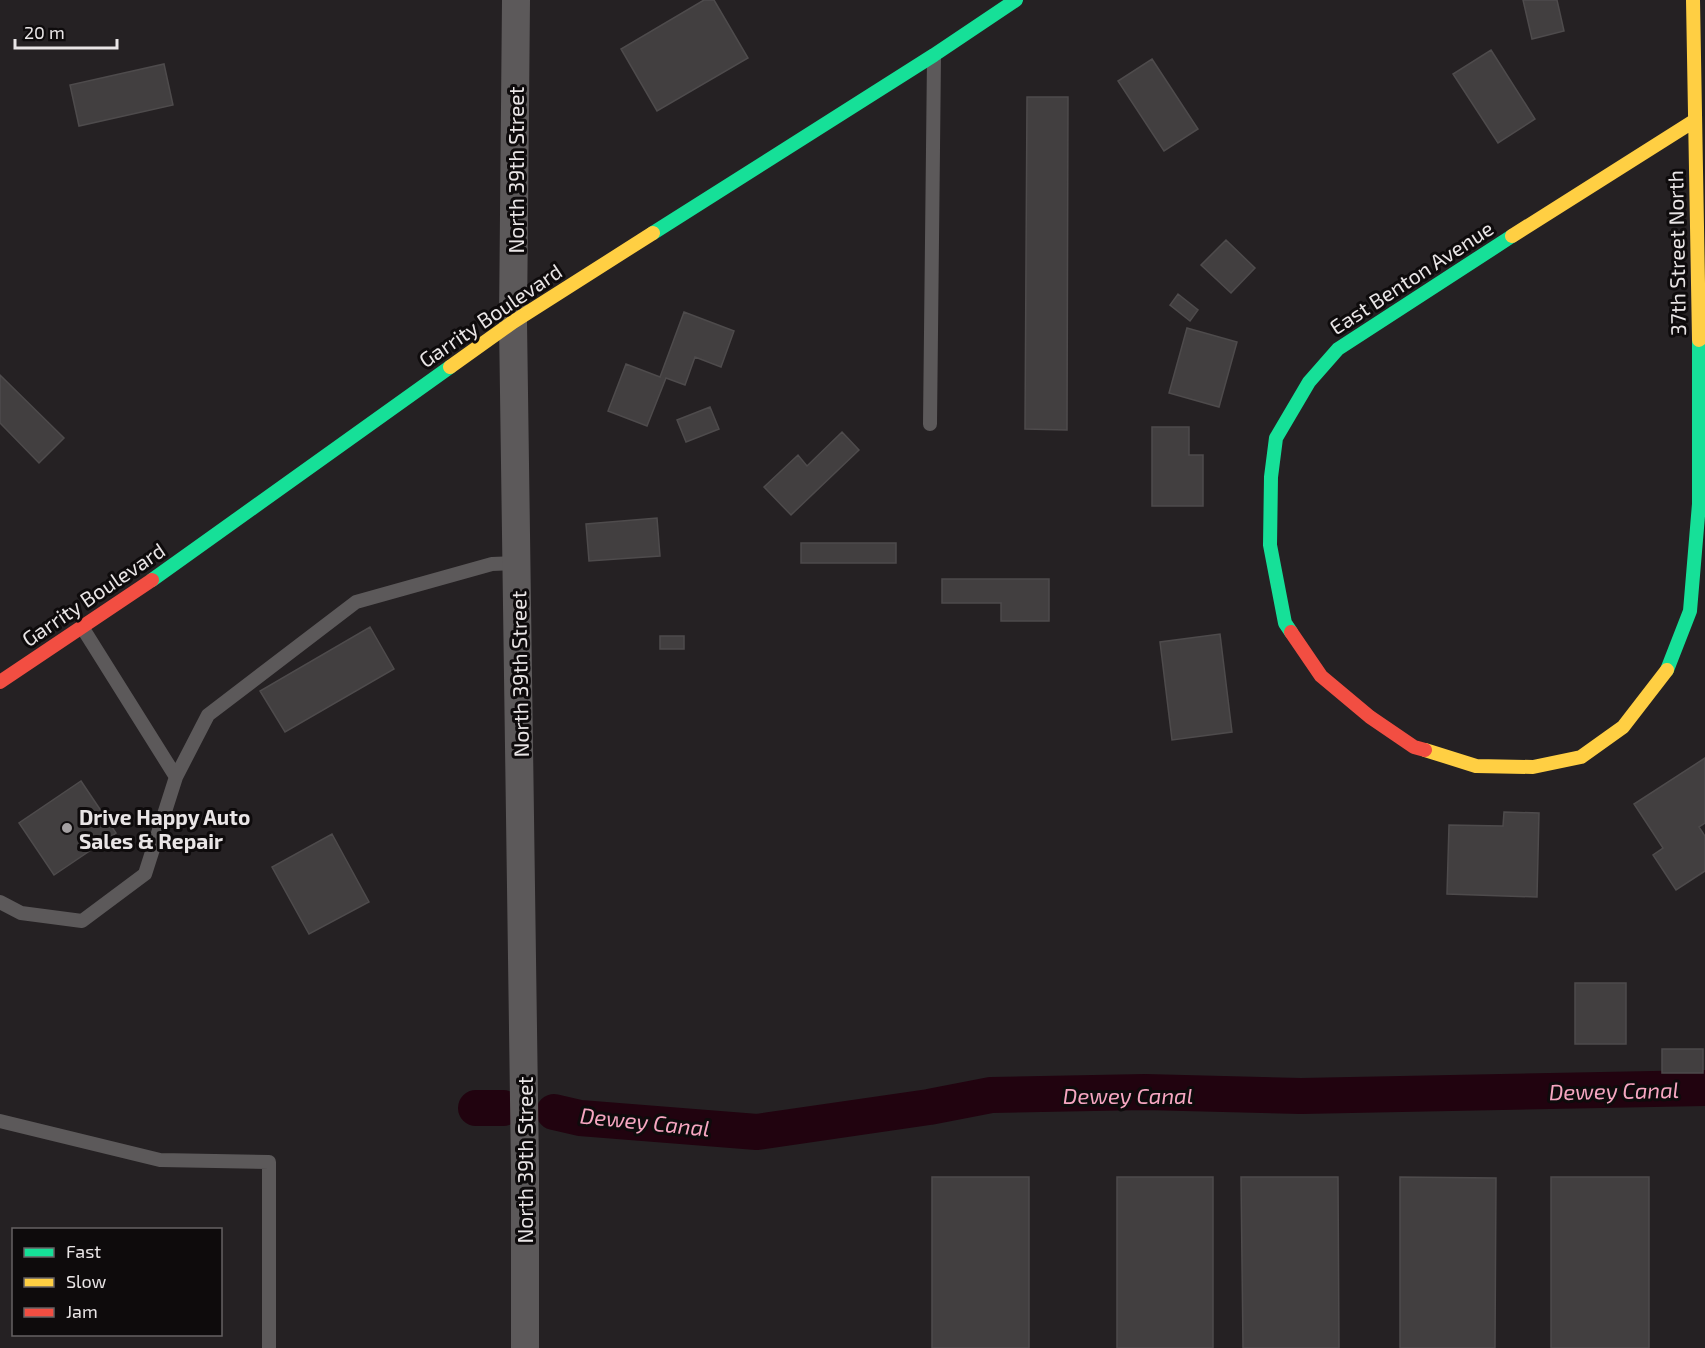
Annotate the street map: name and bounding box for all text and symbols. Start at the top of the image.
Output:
scale bar [15,12,117,50]
text: 20 m [24,21,65,43]
street label: North 39th Street [503,87,528,253]
street label: 37th Street North [1662,170,1690,336]
street label: East Benton Avenue [1325,215,1497,339]
street label: Garrity Boulevard [414,258,566,372]
street label: Garrity Boulevard [17,537,169,651]
street label: North 39th Street [505,590,533,758]
place label: Drive Happy Auto Sales & Repair [79,804,250,853]
marker: Drive Happy Auto Sales & Repair [60,821,74,835]
water label: Dewey Canal [1549,1076,1679,1105]
street label: North 39th Street [512,1077,537,1243]
water label: Dewey Canal [1063,1082,1193,1109]
water label: Dewey Canal [579,1101,711,1142]
legend [12,1228,222,1336]
text: Fast [66,1240,101,1262]
text: Slow [66,1270,107,1292]
text: Jam [66,1300,98,1322]

